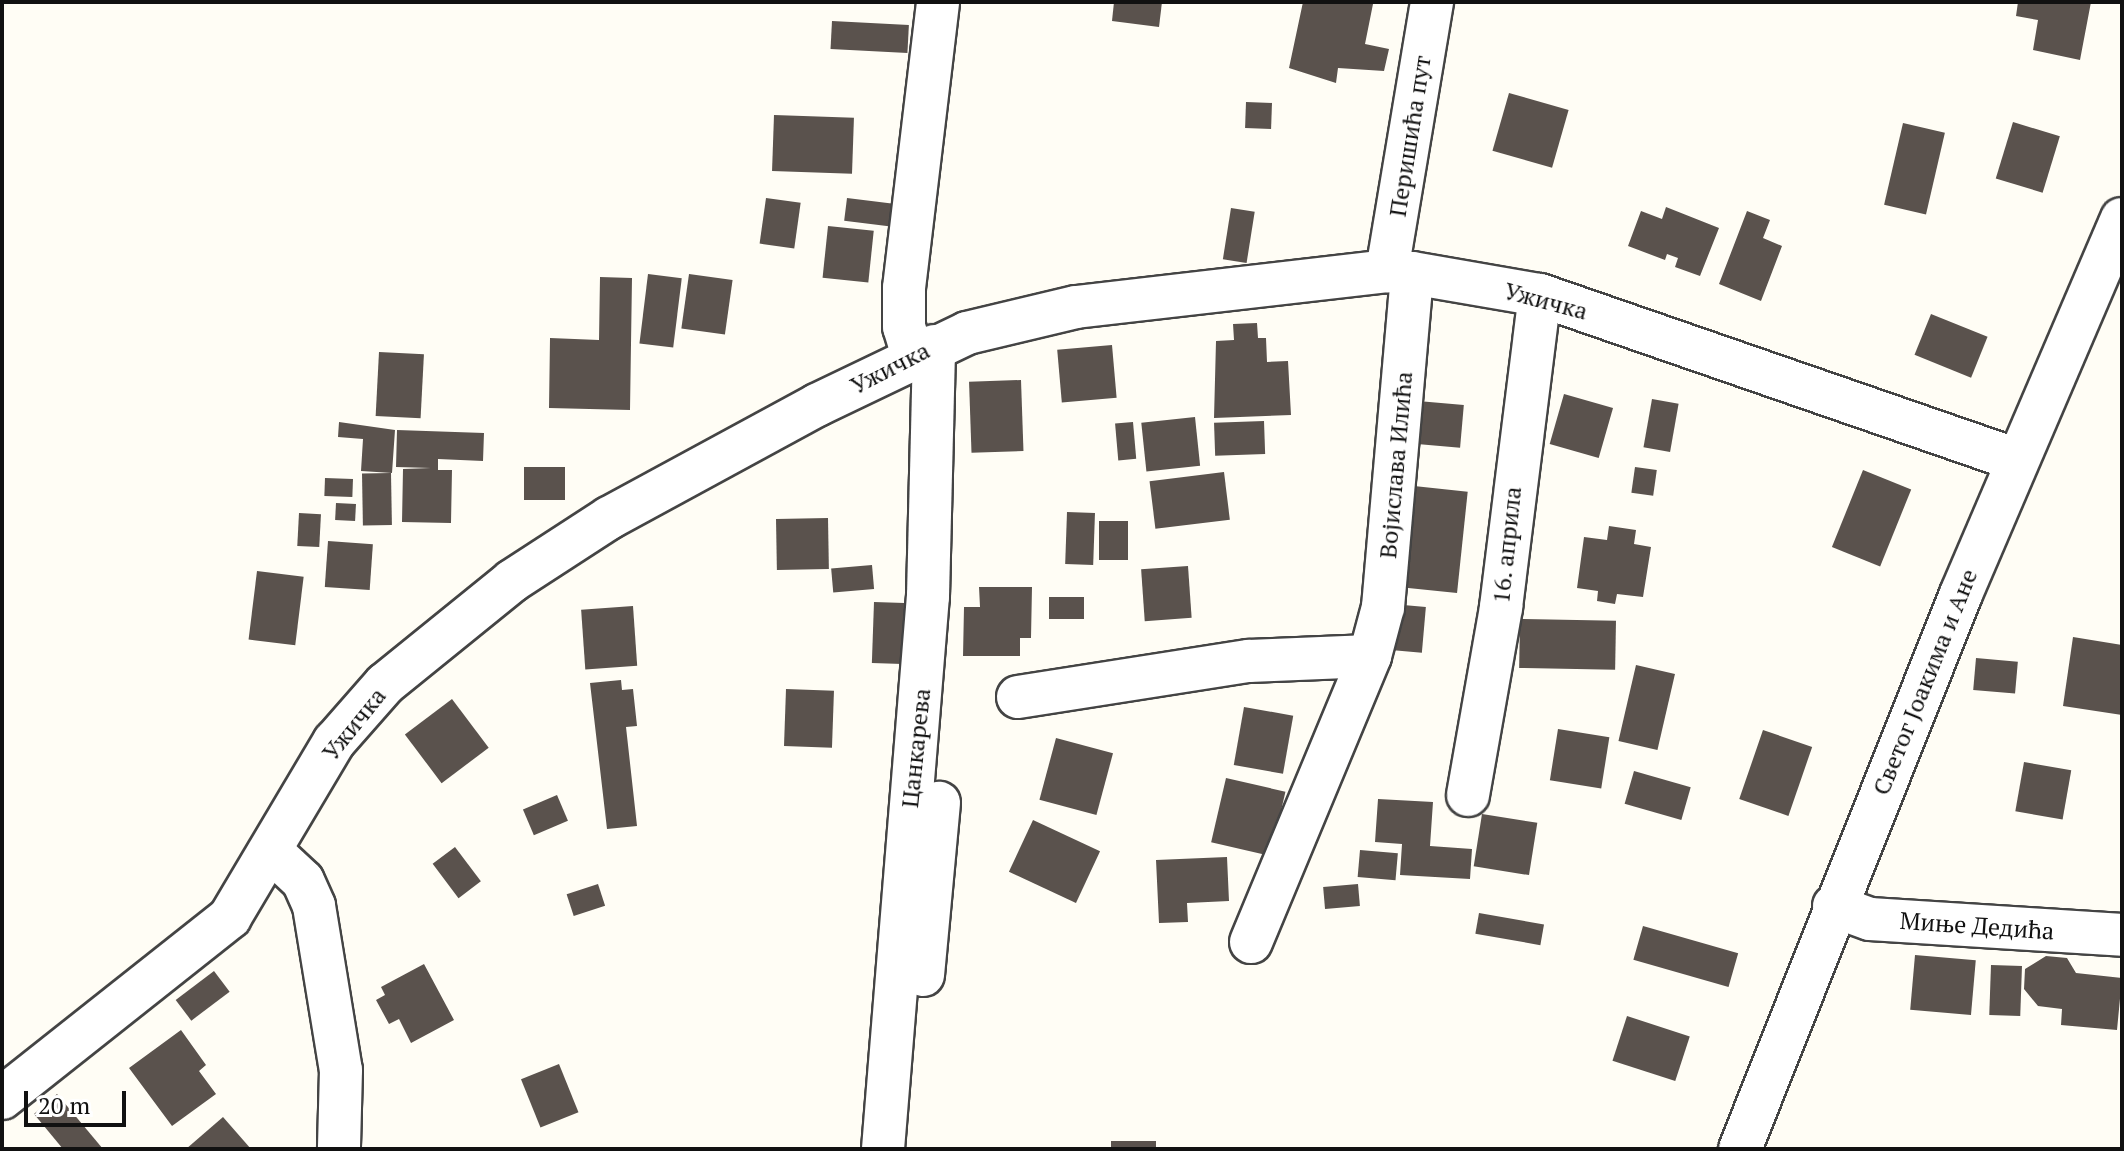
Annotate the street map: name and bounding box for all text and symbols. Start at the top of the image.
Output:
street label: Перишића пут [1383,53,1437,219]
street label: Ужичка [1501,276,1591,326]
street label: Ужичка [846,336,934,400]
street label: Војислава Илића [1373,370,1419,560]
street label: 16. априла [1486,485,1528,605]
street label: Светог Јоакима и Ане [1866,564,1984,800]
street label: Ужичка [316,682,392,766]
street label: Цанкарева [895,687,937,809]
street label: Миње Дедића [1899,906,2055,946]
scale bar [28,1075,130,1125]
text: 20 m [38,1089,90,1121]

